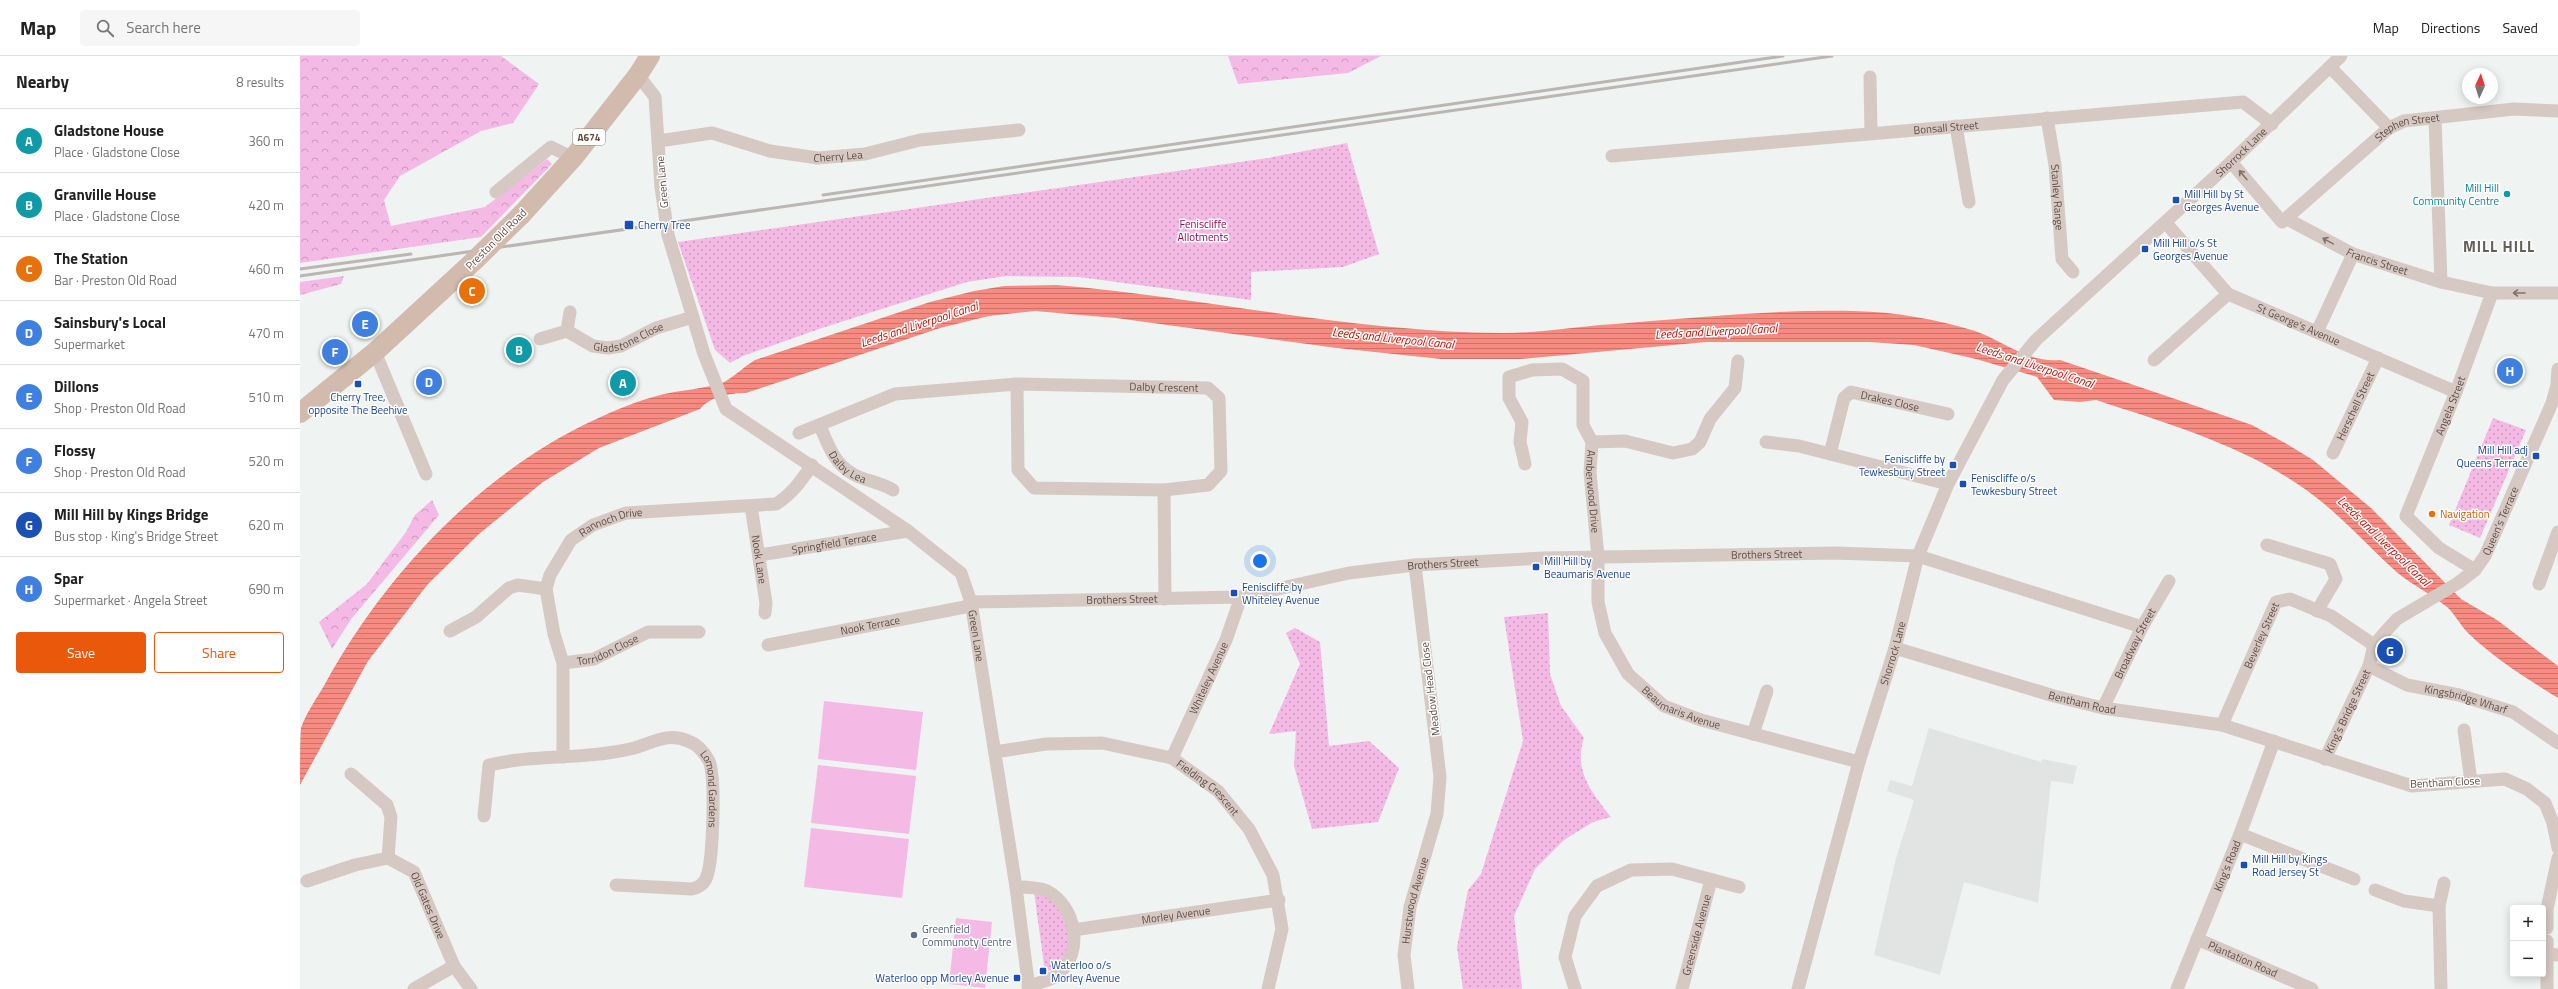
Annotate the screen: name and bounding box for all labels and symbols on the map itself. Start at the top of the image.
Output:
north arrow [2462,68,2498,104]
street label: Stephen Street [2371,109,2441,145]
street label: Bonsall Street [1913,117,1979,138]
street label: Shorrock Lane [2212,123,2271,181]
road number: A674 [573,129,605,145]
street label: Cherry Lea [812,146,864,166]
street label: Green Lane [652,155,672,209]
street label: Stanley Range [2047,164,2068,231]
one-way arrow [2238,170,2247,181]
place label: Mill Hill Community Centre [2413,180,2499,209]
place label: Mill Hill by St Georges Avenue [2184,186,2259,215]
marker: Mill Hill Community Centre [2502,189,2512,199]
marker: Mill Hill by St Georges Avenue [2171,195,2181,205]
street label: Preston Old Road [462,205,530,273]
park label: Feniscliffe Allotments [1178,216,1228,245]
place label: Cherry Tree [638,217,691,233]
marker: Cherry Tree [623,219,635,231]
place label: Mill Hill o/s St Georges Avenue [2153,235,2228,264]
district label: MILL HILL [2463,235,2535,258]
one-way arrow [2322,237,2334,244]
marker: Mill Hill o/s St Georges Avenue [2140,244,2150,254]
street label: Francis Street [2343,244,2410,279]
pin: C [459,276,485,306]
one-way arrow [2513,289,2526,297]
water label: Leeds and Liverpool Canal [858,296,981,352]
street label: St George's Avenue [2254,299,2343,349]
pin: E [352,309,378,339]
street label: Gladstone Close [592,318,666,356]
water label: Leeds and Liverpool Canal [1654,318,1779,344]
water label: Leeds and Liverpool Canal [1331,322,1456,354]
pin: B [506,335,532,365]
pin: F [322,337,348,367]
water label: Leeds and Liverpool Canal [1974,337,2097,393]
pin: H [2497,356,2523,386]
pin: D [416,367,442,397]
pin: A [610,368,636,398]
street label: Herschell Street [2332,369,2378,443]
street label: Angela Street [2431,374,2469,438]
street label: Dalby Crescent [1129,378,1199,396]
marker: Cherry Tree, opposite The Beehive [353,379,363,389]
street label: Drakes Close [1859,386,1921,415]
place label: Cherry Tree, opposite The Beehive [308,389,408,418]
place label: Mill Hill adj Queens Terrace [2457,442,2528,471]
street label: Dalby Lea [825,448,869,487]
street label: Amberwood Drive [1582,449,1604,534]
place label: Feniscliffe by Tewkesbury Street [1859,451,1946,480]
marker: Mill Hill adj Queens Terrace [2531,451,2541,461]
marker: Feniscliffe by Tewkesbury Street [1948,460,1958,470]
place label: Feniscliffe o/s Tewkesbury Street [1971,470,2057,499]
marker: Feniscliffe o/s Tewkesbury Street [1958,479,1968,489]
street label: Queen's Terrace [2478,484,2523,558]
water label: Leeds and Liverpool Canal [2333,492,2436,591]
street label: Rannoch Drive [576,504,643,540]
place label: Navigation [2440,506,2490,522]
marker: Navigation [2427,509,2437,519]
street label: Springfield Terrace [790,528,878,558]
street label: Nook Lane [748,534,771,585]
street label: Brothers Street [1731,546,1803,563]
your location [1250,551,1270,571]
place label: Mill Hill by Beaumaris Avenue [1544,553,1631,582]
street label: Brothers Street [1406,554,1479,574]
marker: Mill Hill by Beaumaris Avenue [1531,562,1541,572]
place label: Feniscliffe by Whiteley Avenue [1242,579,1320,608]
marker: Feniscliffe by Whiteley Avenue [1229,588,1239,598]
street label: Brothers Street [1086,591,1158,608]
street label: Beverley Street [2240,599,2283,671]
street label: Broadway Street [2110,605,2160,682]
street label: Green Lane [964,609,988,663]
street label: Nook Terrace [839,612,902,639]
street label: Shorrock Lane [1876,619,1909,687]
street label: Torridon Close [576,630,641,669]
pin: G [2377,636,2403,666]
street label: Whiteley Avenue [1185,639,1232,717]
street label: Meadow Head Close [1416,641,1444,737]
street label: King's Bridge Street [2321,666,2374,756]
street label: Kingsbridge Wharf [2423,680,2510,718]
street label: Beaumaris Avenue [1638,682,1723,733]
street label: Bentham Road [2046,687,2117,718]
street label: Lomond Gardens [696,747,721,828]
street label: Fielding Crescent [1173,756,1243,819]
street label: Bentham Close [2410,772,2481,792]
street label: King's Road [2210,838,2245,894]
place label: Mill Hill by Kings Road Jersey St [2252,851,2327,880]
street label: Hurstwood Avenue [1397,855,1432,945]
marker: Mill Hill by Kings Road Jersey St [2239,860,2249,870]
street label: Old Gates Drive [407,869,450,942]
street label: Greenside Avenue [1678,892,1715,977]
street label: Morley Avenue [1141,902,1212,928]
place label: Greenfield Communoty Centre [922,921,1012,950]
marker: Greenfield Communoty Centre [909,930,919,940]
street label: Plantation Road [2206,937,2280,981]
place label: Waterloo o/s Morley Avenue [1051,957,1120,986]
marker: Waterloo o/s Morley Avenue [1038,966,1048,976]
place label: Waterloo opp Morley Avenue [875,970,1009,986]
marker: Waterloo opp Morley Avenue [1012,973,1022,983]

